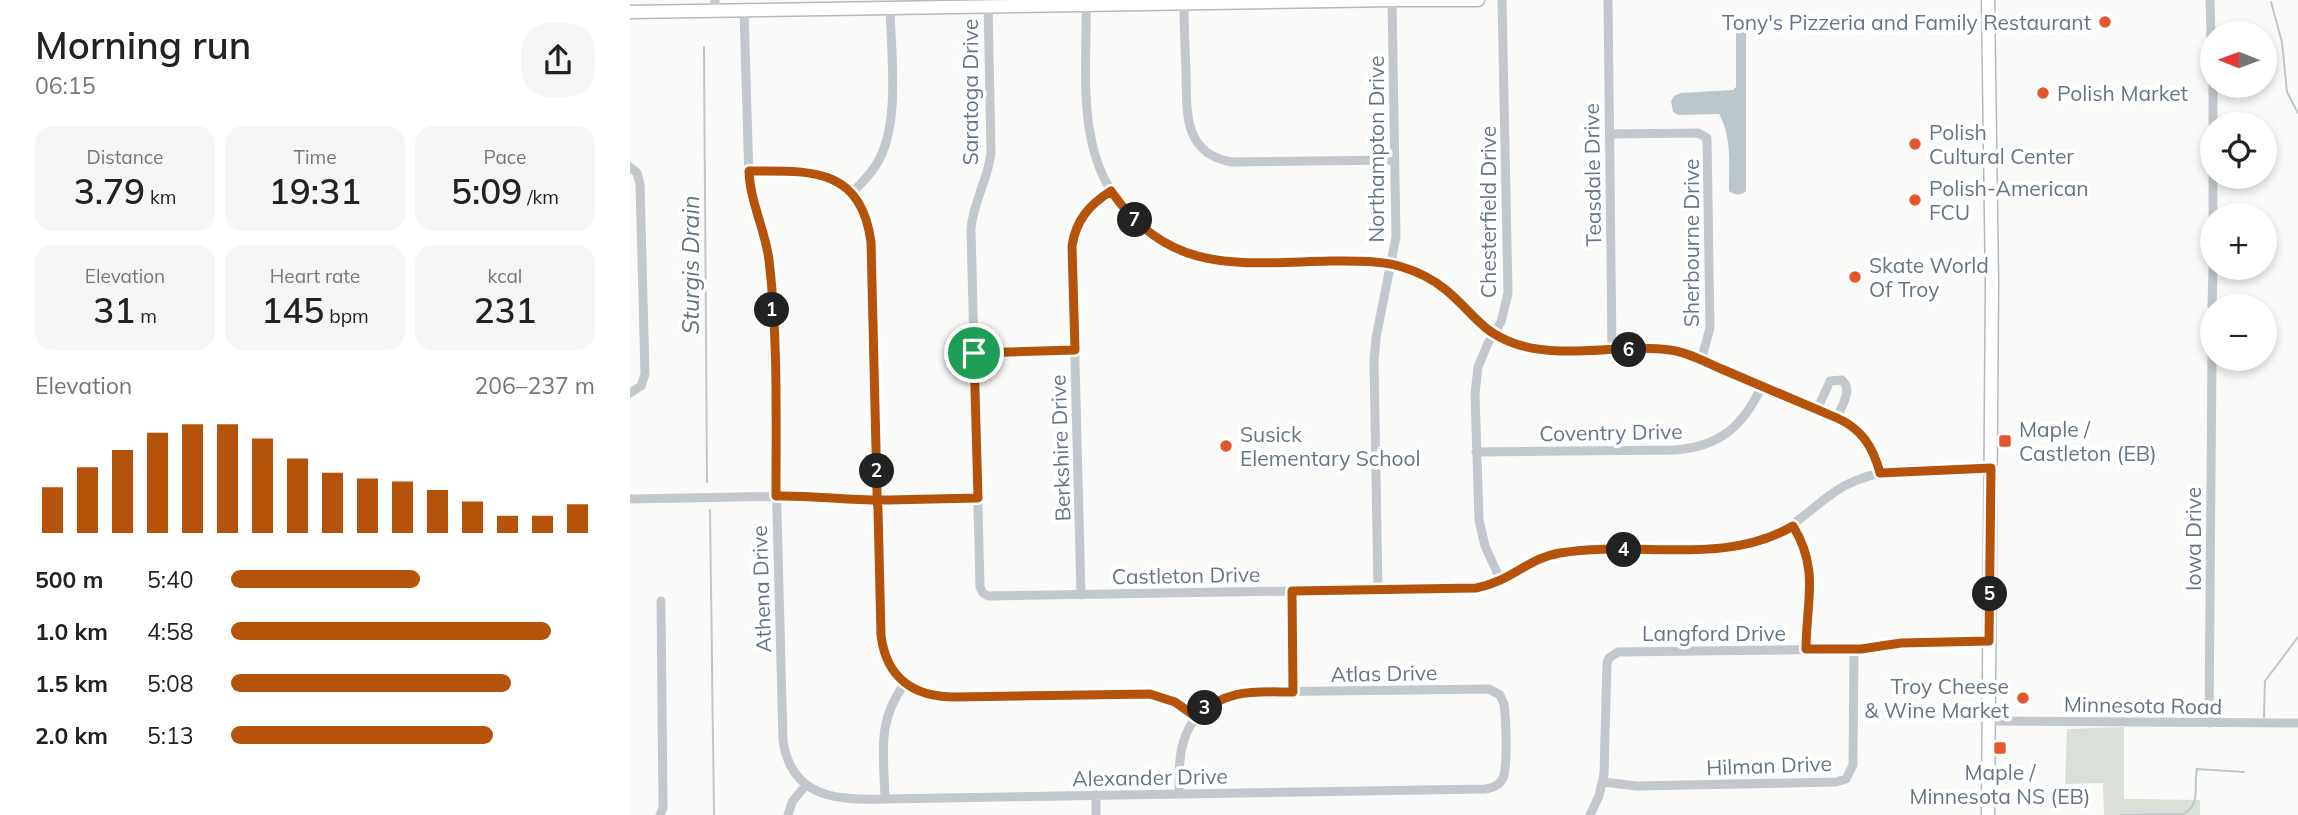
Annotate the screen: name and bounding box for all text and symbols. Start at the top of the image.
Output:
place label: Tony's Pizzeria and Family Restaurant [1722,9,2091,35]
marker: Tony's Pizzeria and Family Restaurant [2097,14,2113,30]
street label: Saratoga Drive [957,19,983,165]
text: Morning run [35,21,251,69]
north arrow [2200,21,2277,98]
map controls [2200,21,2277,371]
button: share [521,23,595,97]
street label: Northampton Drive [1363,56,1389,242]
text: 06:15 [35,71,95,100]
place label: Polish Market [2057,80,2188,106]
marker: Polish Market [2035,85,2051,101]
street label: Teasdale Drive [1578,103,1606,247]
button: locate [2200,112,2277,189]
place label: Polish Cultural Center [1929,119,2074,169]
street label: Chesterfield Drive [1475,126,1501,298]
marker: Polish Cultural Center [1907,136,1923,152]
text: Distance [87,145,163,169]
text: Time [293,145,337,169]
text: Pace [484,145,526,169]
street label: Sherbourne Drive [1678,159,1704,327]
text: 3.79 [74,169,145,213]
text: 19:31 [269,169,361,213]
text: 5:09 [451,169,522,213]
place label: Polish-American FCU [1929,175,2089,225]
text: km [145,185,176,209]
text: /km [522,185,559,209]
marker: Polish-American FCU [1907,192,1923,208]
water label: Sturgis Drain [676,196,705,334]
pin: 7 [1118,202,1152,238]
button: + [2200,203,2277,280]
text: 7 [1129,207,1140,231]
place label: Skate World Of Troy [1869,252,1989,302]
text: Elevation [85,264,165,288]
text: Heart rate [270,264,360,288]
text: kcal [488,264,522,288]
marker: Skate World Of Troy [1847,269,1863,285]
text: 31 [93,288,135,332]
text: 145 [261,288,324,332]
text: 231 [473,288,537,332]
pin: 1 [754,292,790,328]
button: − [2200,294,2277,371]
text: 1 [766,297,777,321]
text: m [135,304,157,328]
text: bpm [324,304,369,328]
pin [944,323,1004,383]
pin: 6 [1612,332,1646,368]
icon: arrive [955,334,993,372]
text: 6 [1623,337,1634,361]
text: Elevation [35,371,132,400]
text: 206–237 m [474,371,595,400]
street label: Berkshire Drive [1044,374,1076,522]
place label: Maple / Castleton (EB) [2019,416,2157,466]
street label: Coventry Drive [1539,418,1683,446]
place label: Susick Elementary School [1240,421,1421,471]
marker: Maple / Castleton (EB) [1997,433,2013,449]
marker: Susick Elementary School [1218,438,1234,454]
pin: 2 [860,454,894,489]
text: 2 [871,458,882,482]
street label: Iowa Drive [2180,487,2206,591]
street label: Athena Drive [746,525,776,653]
pin: 4 [1606,532,1642,568]
text: 4 [1618,537,1629,561]
street label: Castleton Drive [1112,561,1260,589]
text: 500 m [35,565,103,594]
text: 5:40 [147,565,194,594]
pin: 5 [1972,576,2008,612]
text: 5 [1984,581,1995,605]
text: 1.0 km [35,617,108,646]
text: 4:58 [147,617,194,646]
street label: Langford Drive [1642,620,1786,646]
street label: Atlas Drive [1330,659,1438,687]
text: 1.5 km [35,669,108,698]
text: 5:08 [147,669,194,698]
place label: Troy Cheese & Wine Market [1864,673,2009,723]
pin: 3 [1188,690,1222,726]
marker: Troy Cheese & Wine Market [2015,690,2031,706]
street label: Minnesota Road [2064,691,2222,719]
text: 3 [1199,695,1210,719]
text: 2.0 km [35,721,108,750]
text: 5:13 [147,721,194,750]
marker: Maple / Minnesota NS (EB) [1992,740,2008,756]
street label: Hilman Drive [1706,750,1832,780]
place label: Maple / Minnesota NS (EB) [1909,759,2091,809]
street label: Alexander Drive [1072,763,1228,791]

